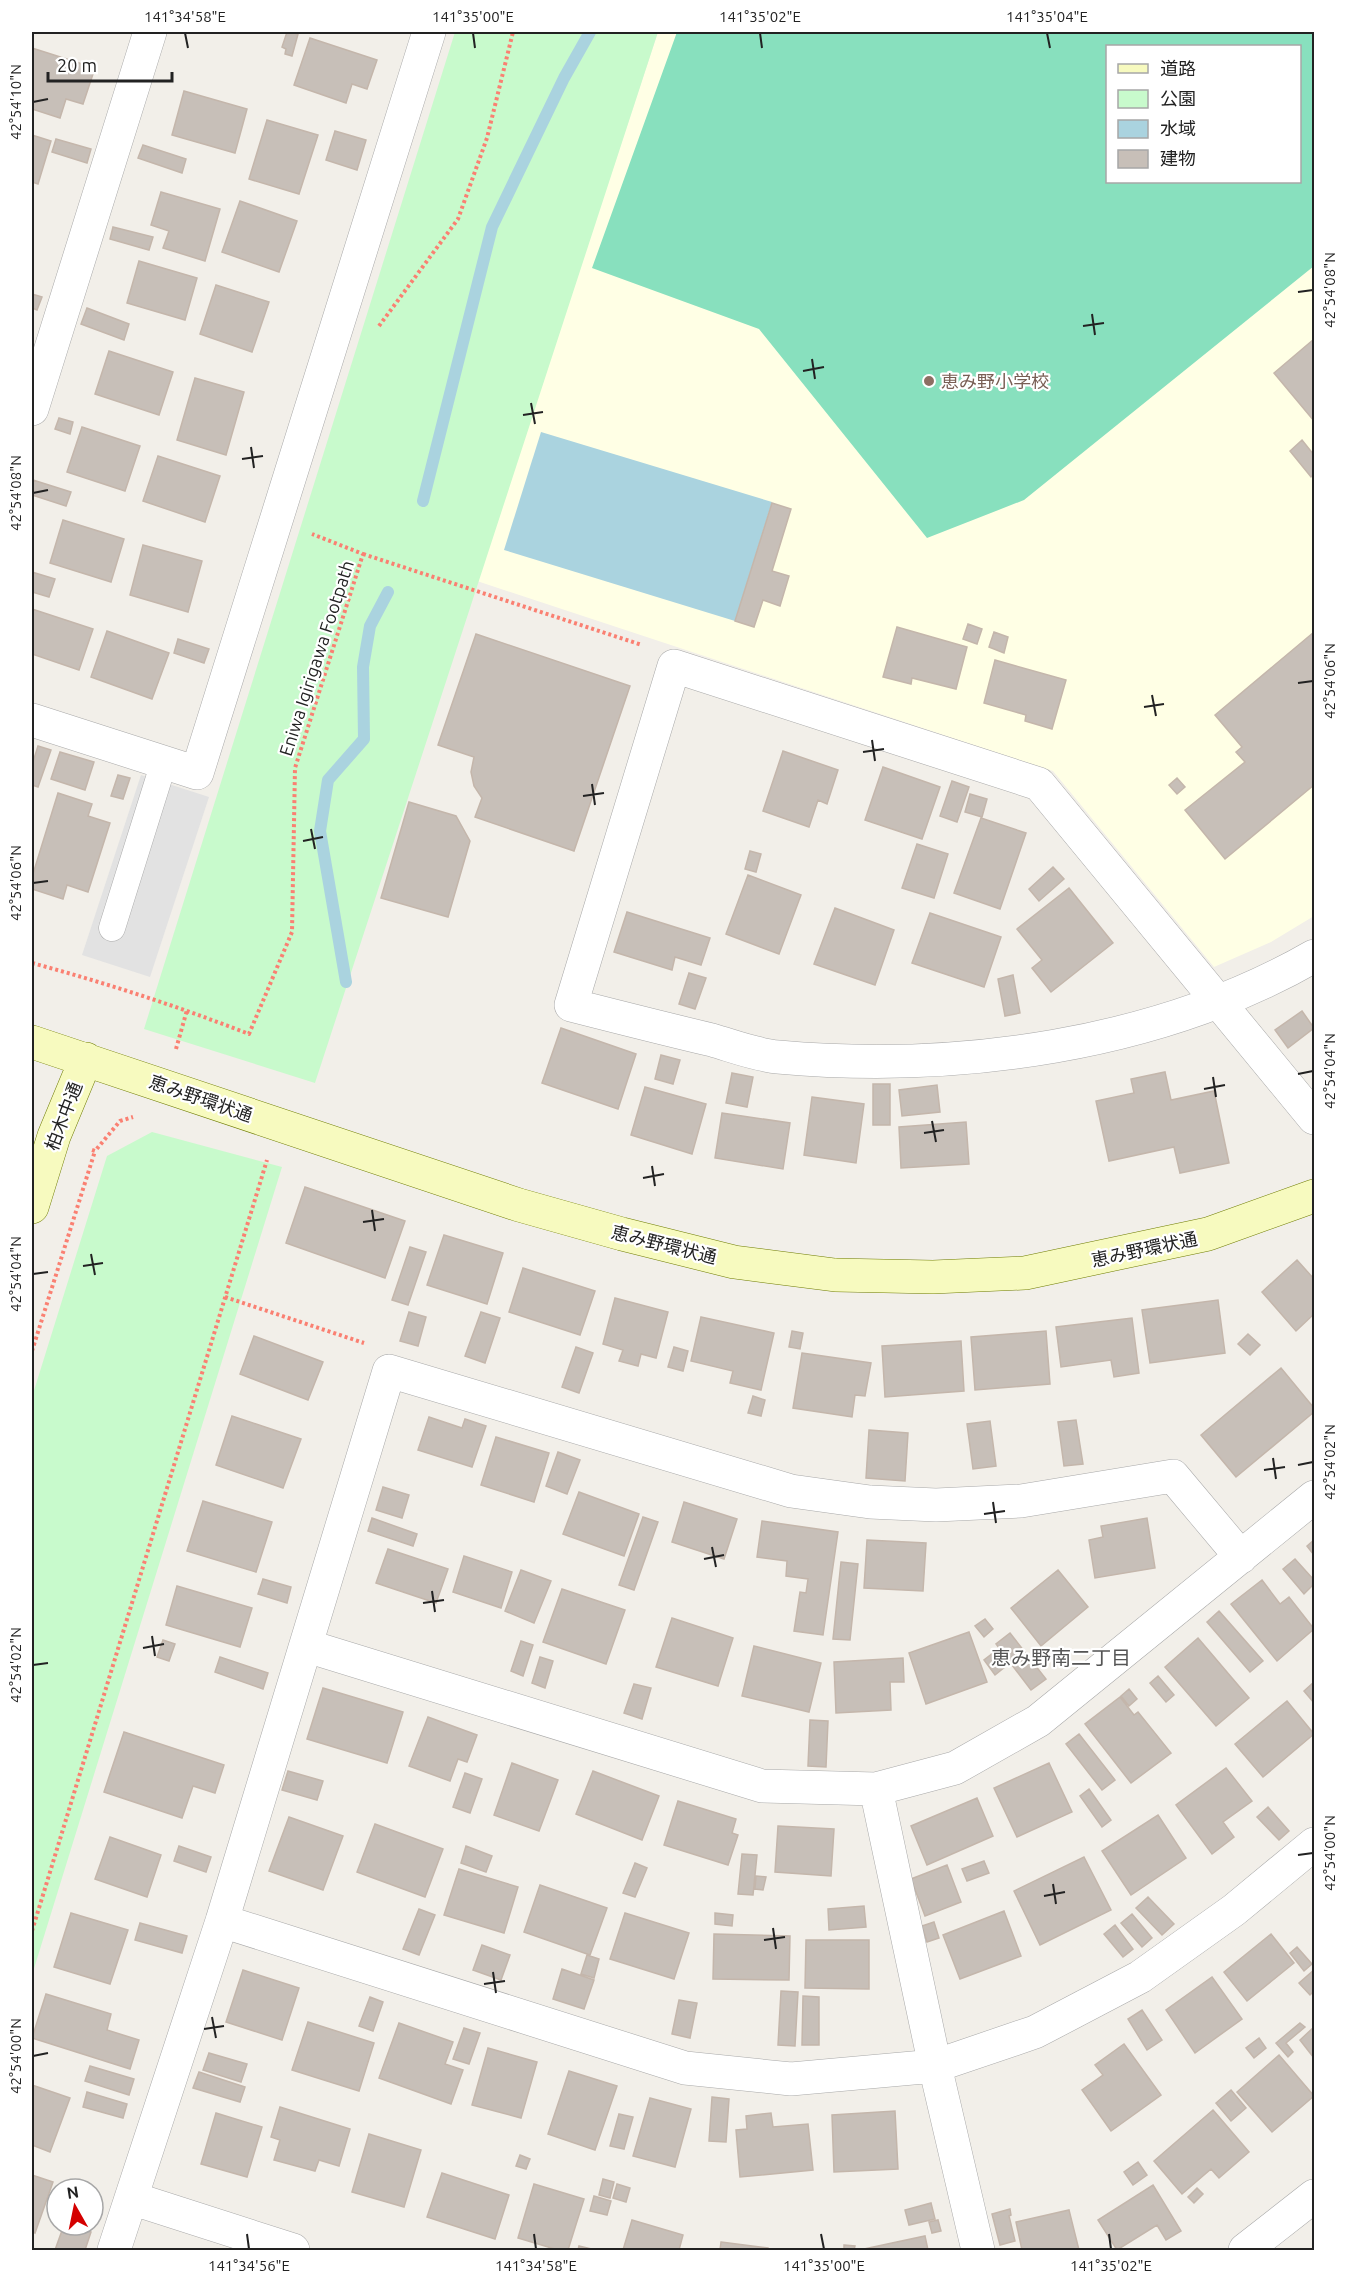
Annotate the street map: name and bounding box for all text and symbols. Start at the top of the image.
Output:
text: 141°34'58"E [144,8,226,25]
text: 141°35'00"E [432,8,514,25]
text: 141°35'02"E [719,8,801,25]
text: 141°35'04"E [1006,8,1088,25]
scale bar [48,45,172,83]
legend [1106,45,1301,183]
text: 20 m [57,55,97,75]
text: 道路 [1160,58,1196,78]
text: 42°54'10"N [7,64,24,140]
text: 公園 [1160,88,1196,108]
text: 水域 [1160,118,1196,138]
text: 建物 [1160,148,1196,168]
text: 42°54'08"N [1321,252,1338,328]
place label: 恵み野小学校 [941,371,1049,391]
marker: 恵み野小学校 [922,374,936,388]
text: 42°54'08"N [7,455,24,531]
street label: Eniwa Igirigawa Footpath [275,558,357,758]
text: 42°54'06"N [1321,643,1338,719]
text: 42°54'06"N [7,845,24,921]
text: 42°54'04"N [1321,1033,1338,1109]
street label: 恵み野環状通 [147,1071,255,1125]
street label: 柏木中通 [41,1079,85,1153]
street label: 恵み野環状通 [609,1221,719,1267]
street label: 恵み野環状通 [1089,1228,1199,1270]
text: 42°54'04"N [7,1236,24,1312]
text: 42°54'02"N [1321,1424,1338,1500]
text: 42°54'02"N [7,1627,24,1703]
district label: 恵み野南二丁目 [991,1646,1131,1669]
text: 42°54'00"N [1321,1815,1338,1891]
text: 42°54'00"N [7,2018,24,2094]
north arrow [45,2177,105,2237]
text: N [65,2182,80,2202]
text: 141°34'56"E [208,2257,290,2274]
text: 141°34'58"E [495,2257,577,2274]
text: 141°35'00"E [783,2257,865,2274]
text: 141°35'02"E [1070,2257,1152,2274]

